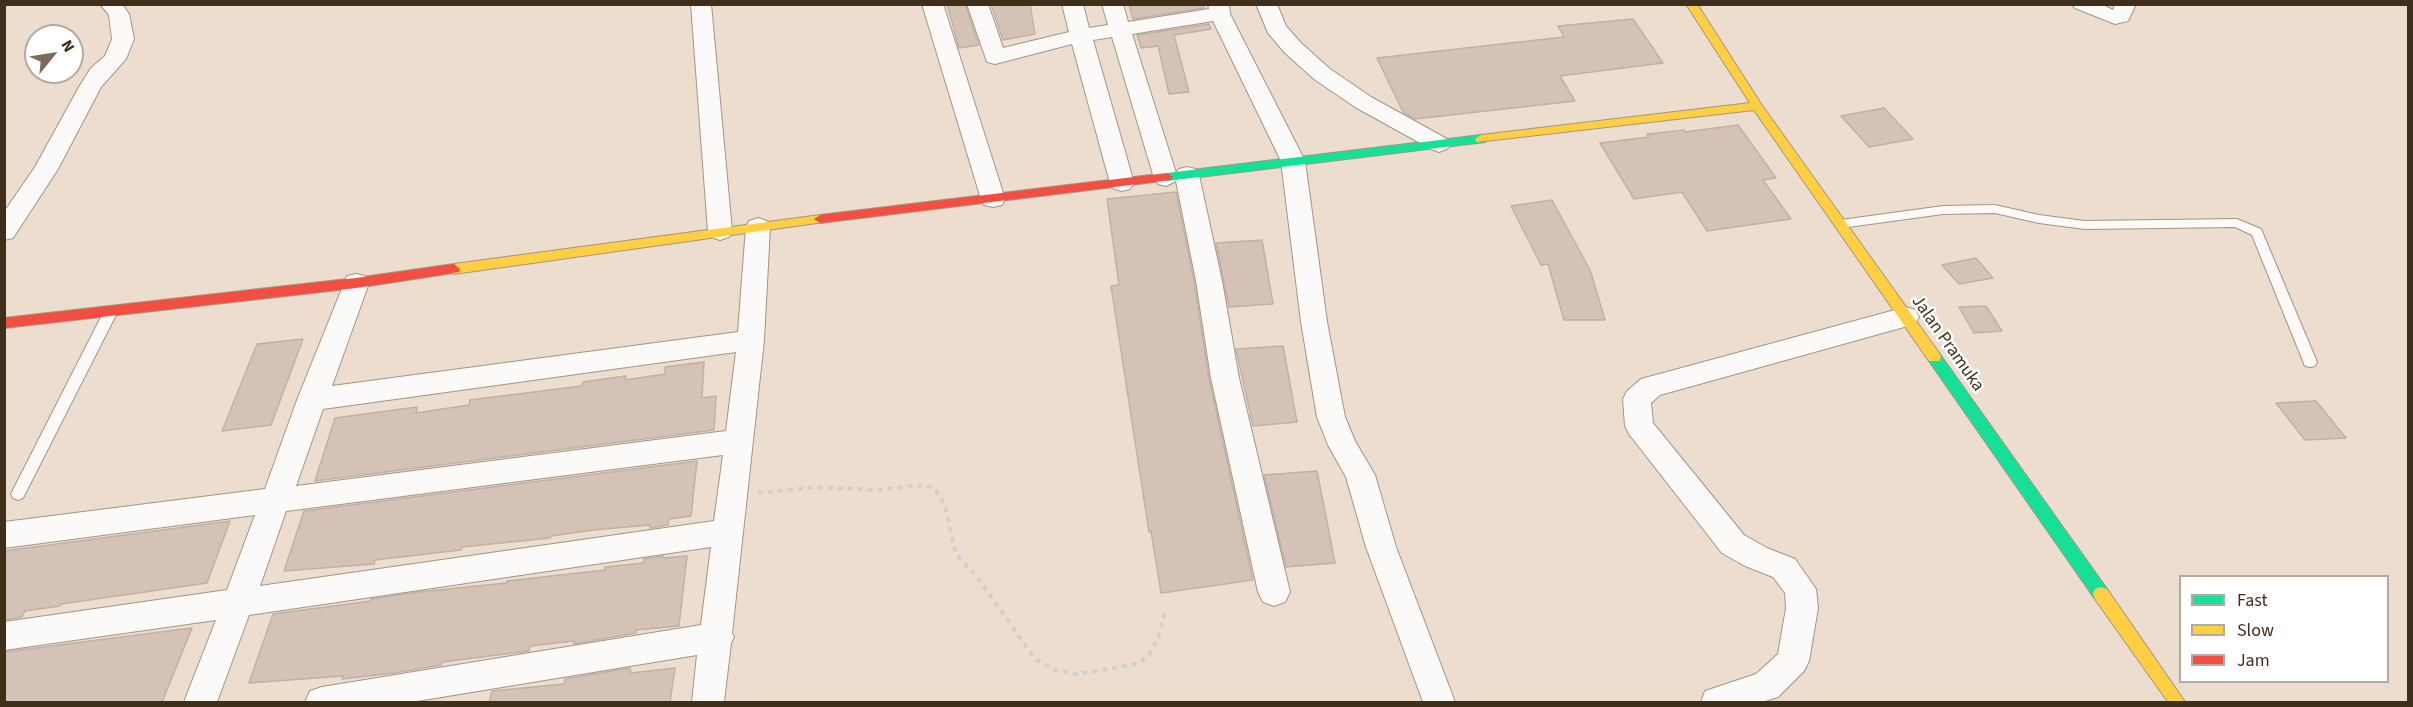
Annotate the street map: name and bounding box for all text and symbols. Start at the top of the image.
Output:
north arrow [24,24,84,84]
text: N [56,36,80,56]
street label: Jalan Pramuka [1906,292,1988,396]
legend [2179,575,2389,683]
text: Fast [2237,588,2268,613]
text: Slow [2237,618,2274,643]
text: Jam [2237,648,2270,673]

